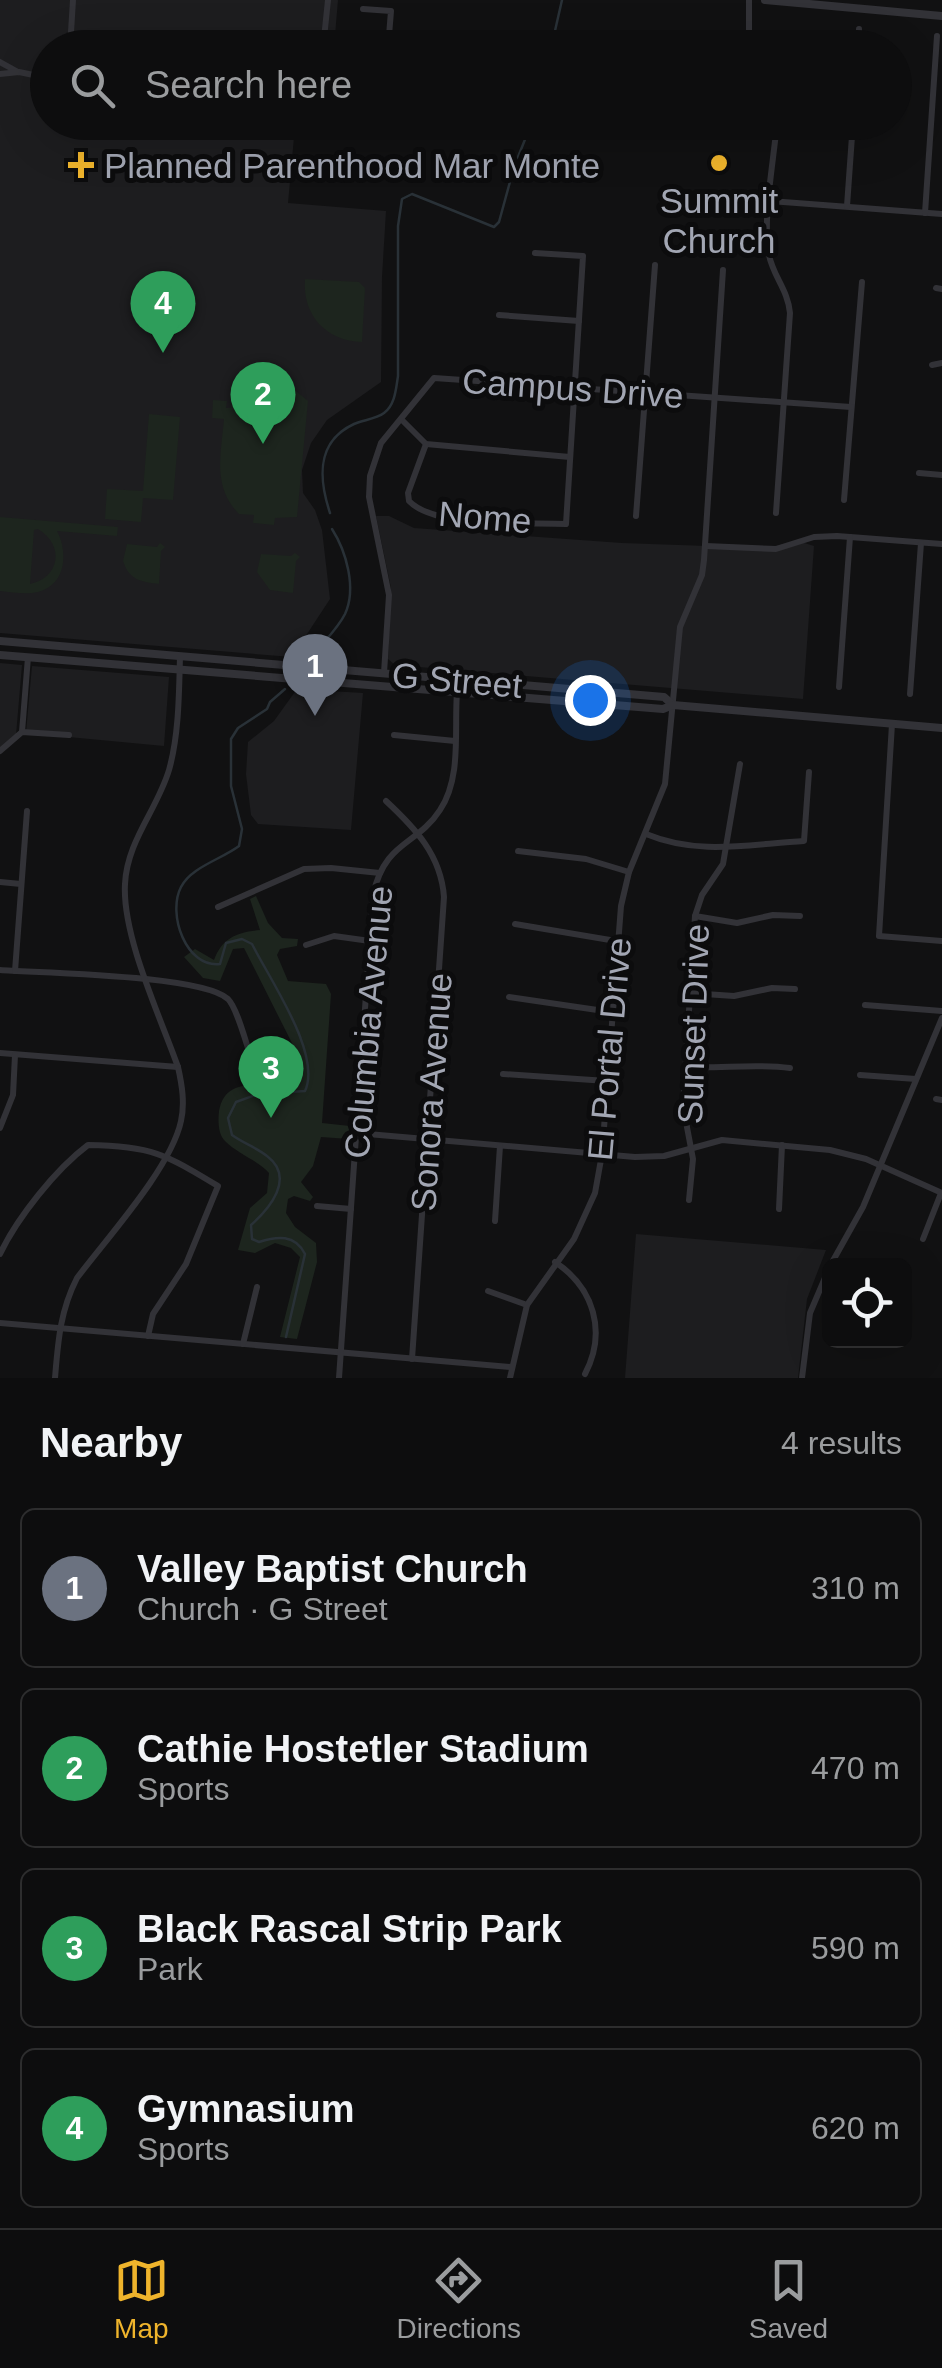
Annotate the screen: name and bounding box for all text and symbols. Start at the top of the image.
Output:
search box [30,30,912,140]
icon: search [65,58,120,113]
text: Search here [145,64,352,106]
place label: Planned Parenthood Mar Monte [104,146,600,185]
marker: Planned Parenthood Mar Monte [68,152,94,178]
marker: Summit Church [708,152,730,174]
place label: Summit Church [660,181,779,260]
pin: 4 [130,270,196,353]
street label: Campus Drive [461,361,685,415]
pin: 2 [230,362,296,444]
street label: Nome [437,494,533,540]
pin: 1 [282,634,348,716]
street label: G Street [390,655,524,705]
your location [565,675,616,726]
street label: Columbia Avenue [337,884,399,1160]
street label: Sunset Drive [670,923,716,1125]
street label: El Portal Drive [580,936,638,1162]
street label: Sonora Avenue [403,972,459,1212]
pin: 3 [238,1036,304,1118]
map controls [822,1258,912,1348]
button: locate [822,1258,912,1348]
text: Nearby [40,1419,182,1466]
text: 4 results [781,1425,902,1461]
text: Valley Baptist Church [137,1548,528,1590]
text: 1 [66,1570,83,1606]
text: 310 m [811,1570,900,1606]
text: Church · G Street [137,1591,388,1627]
text: Cathie Hostetler Stadium [137,1728,589,1770]
text: 2 [66,1750,83,1786]
text: 470 m [811,1750,900,1786]
text: Sports [137,1771,229,1807]
text: Black Rascal Strip Park [137,1908,562,1950]
text: 3 [66,1930,83,1966]
text: 590 m [811,1930,900,1966]
text: Park [137,1951,203,1987]
text: Gymnasium [137,2088,355,2130]
text: 4 [66,2110,83,2146]
text: 620 m [811,2110,900,2146]
text: Sports [137,2131,229,2167]
tab: Map [114,2253,169,2345]
tab: Directions [397,2253,521,2345]
tab: Saved [749,2253,828,2345]

